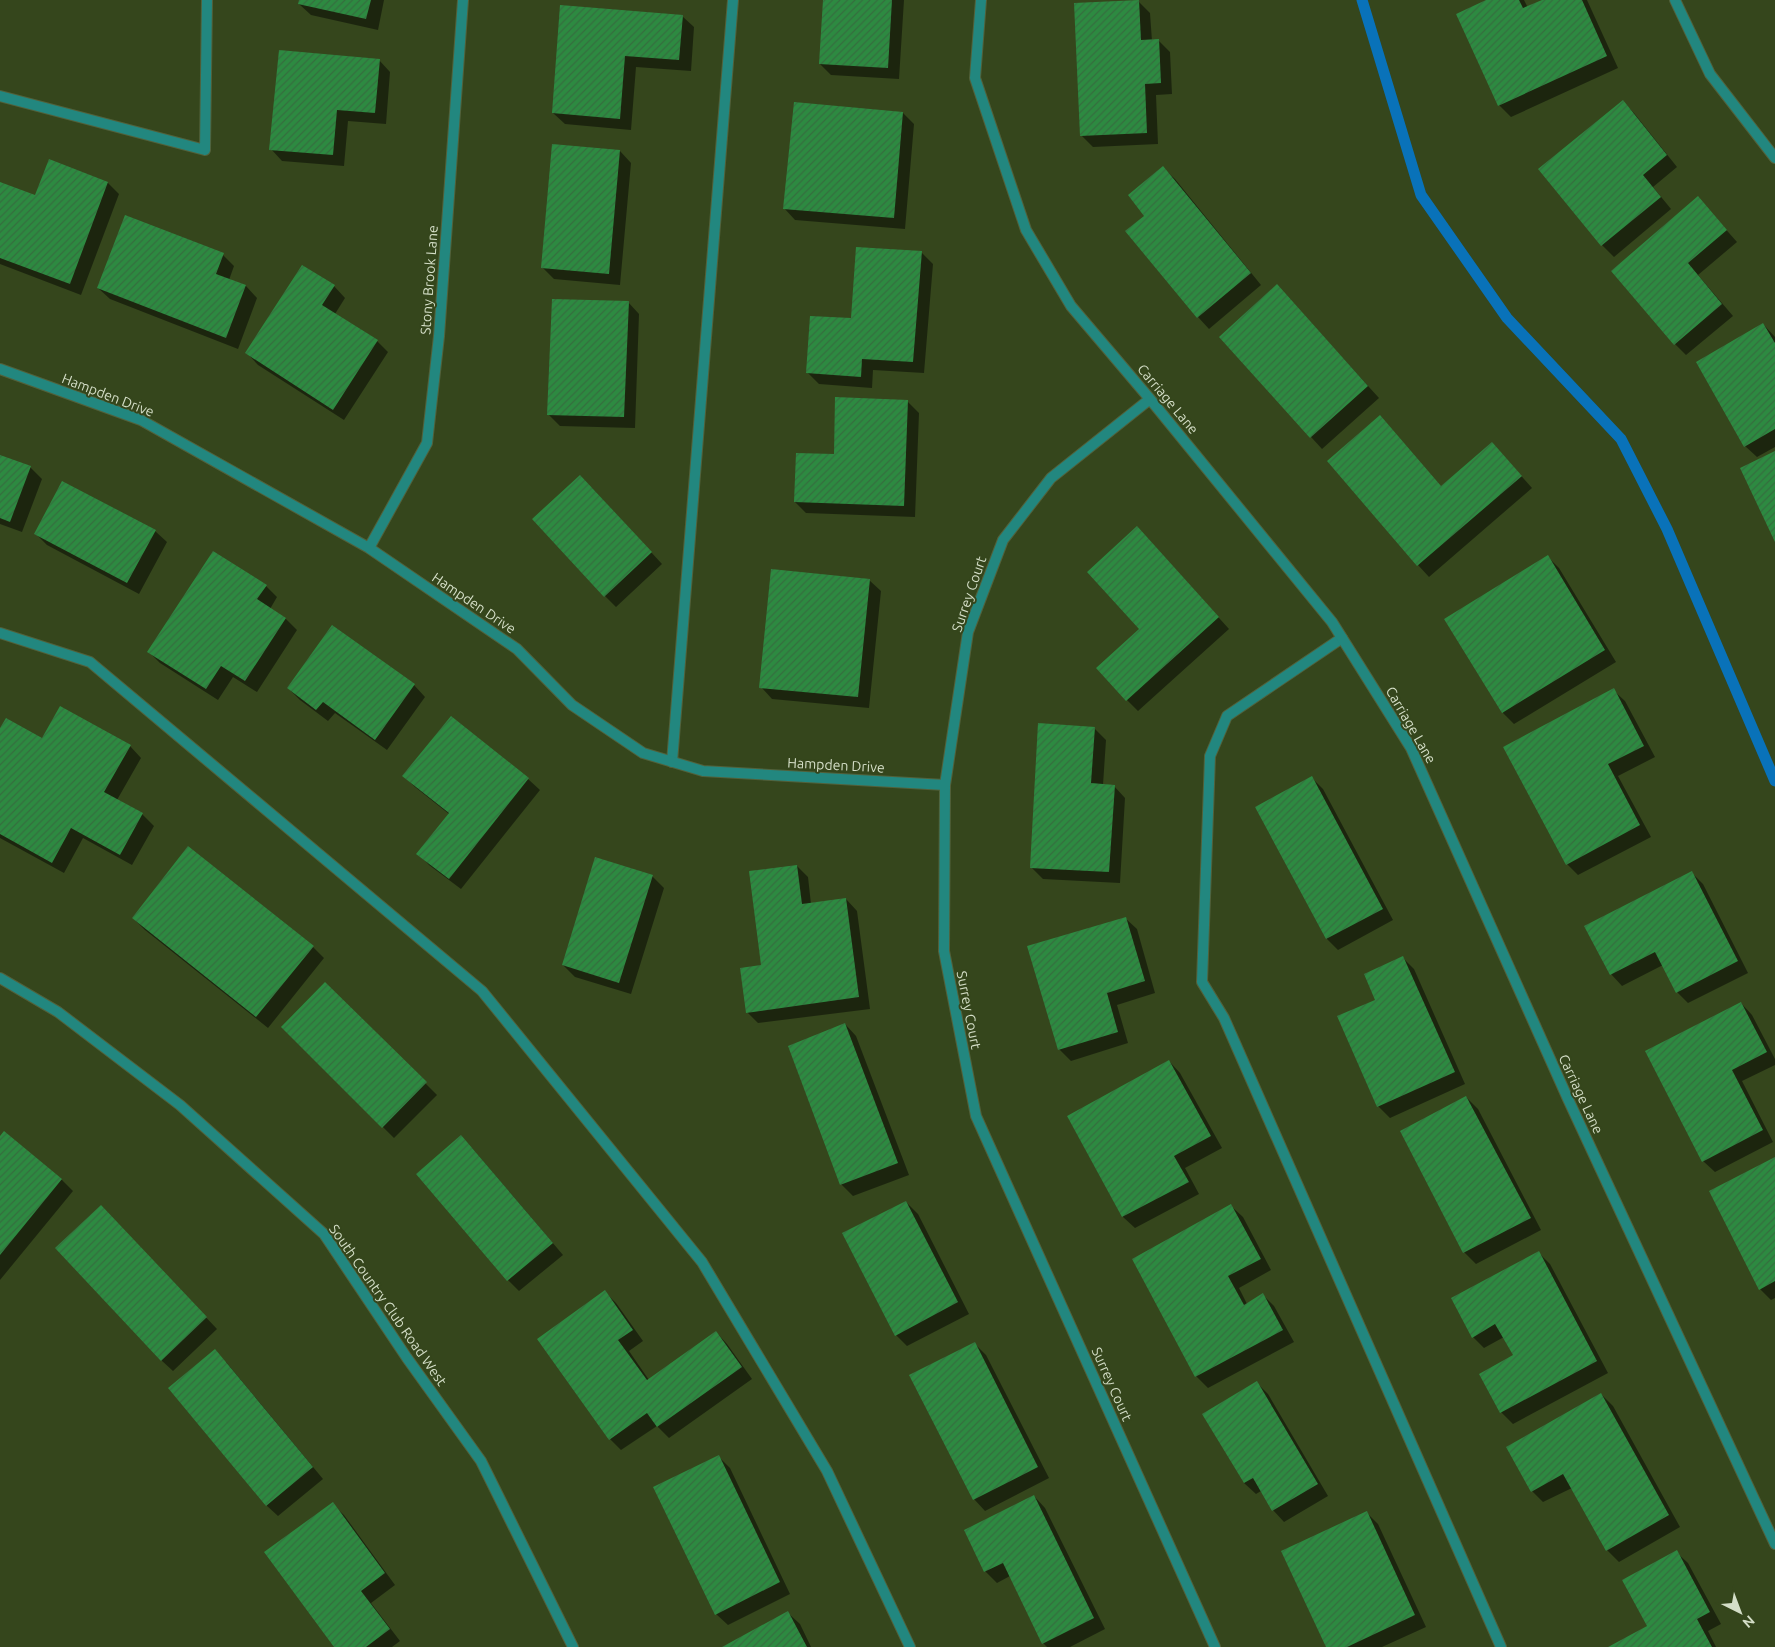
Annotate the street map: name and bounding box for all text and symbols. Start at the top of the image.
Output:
street label: Stony Brook Lane [417,225,441,335]
street label: Carriage Lane [1134,361,1202,437]
street label: Hampden Drive [60,370,156,420]
street label: Surrey Court [949,553,990,634]
street label: Hampden Drive [429,569,519,637]
street label: Carriage Lane [1383,684,1439,766]
street label: Hampden Drive [787,754,885,776]
street label: Surrey Court [954,970,985,1051]
street label: Carriage Lane [1556,1052,1606,1136]
street label: South Country Club Road West [326,1221,450,1389]
street label: Surrey Court [1089,1345,1136,1424]
north arrow [1715,1587,1765,1637]
text: N [1739,1612,1758,1631]

